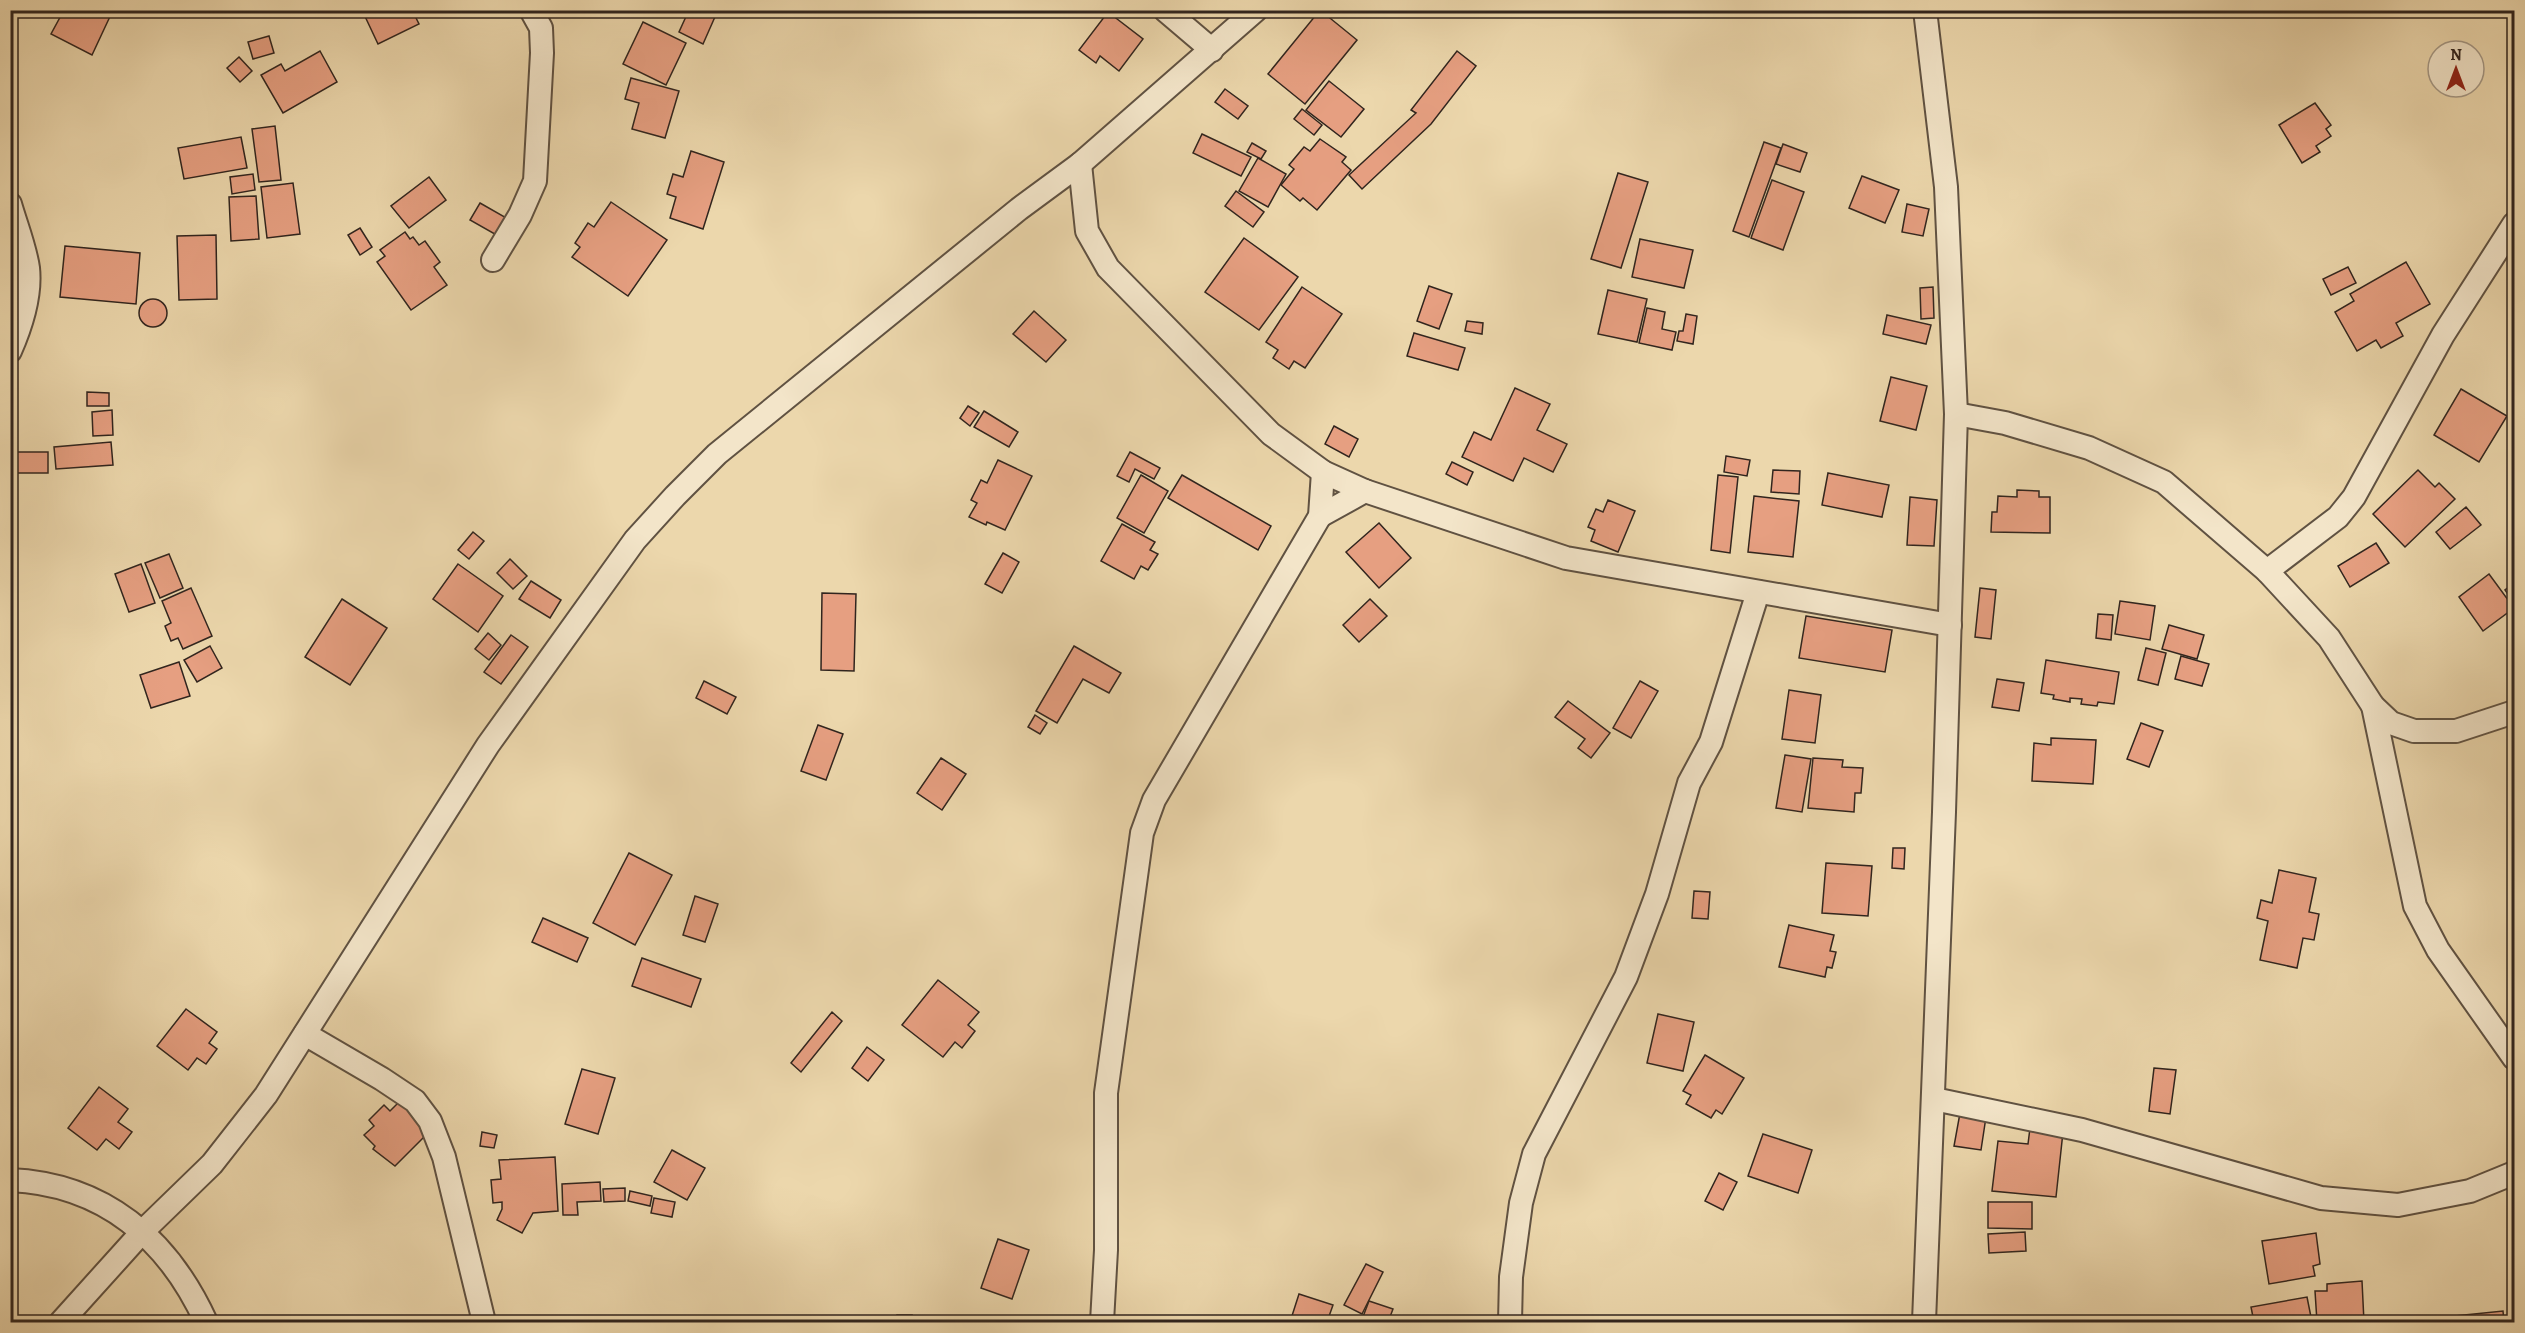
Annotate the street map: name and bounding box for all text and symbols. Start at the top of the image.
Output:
north arrow [2426,39,2486,99]
text: N [2450,44,2462,66]

